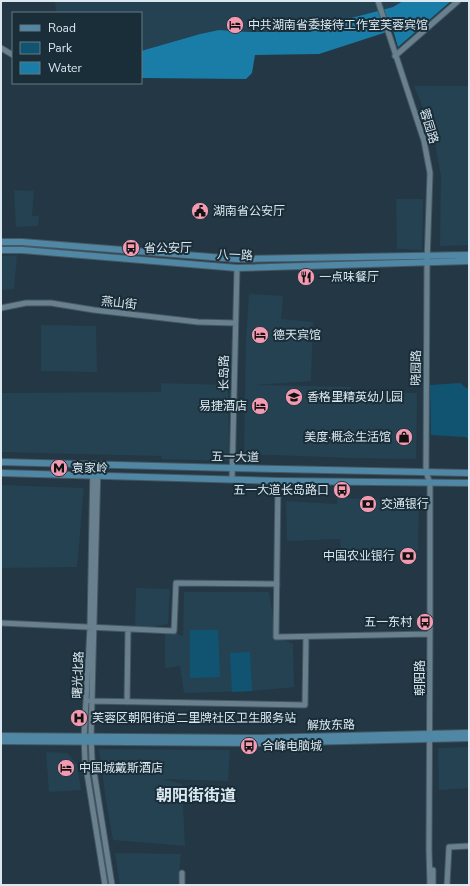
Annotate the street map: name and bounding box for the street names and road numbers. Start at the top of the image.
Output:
street label: 蓉园路 [416,106,442,146]
street label: 八一路 [217,246,253,264]
street label: 燕山街 [100,293,138,313]
street label: 晓园路 [408,350,424,386]
street label: 长岛路 [216,355,232,391]
street label: 五一大道 [211,449,259,465]
street label: 曙光北路 [69,651,87,699]
street label: 朝阳路 [412,660,428,696]
street label: 解放东路 [307,717,355,733]

